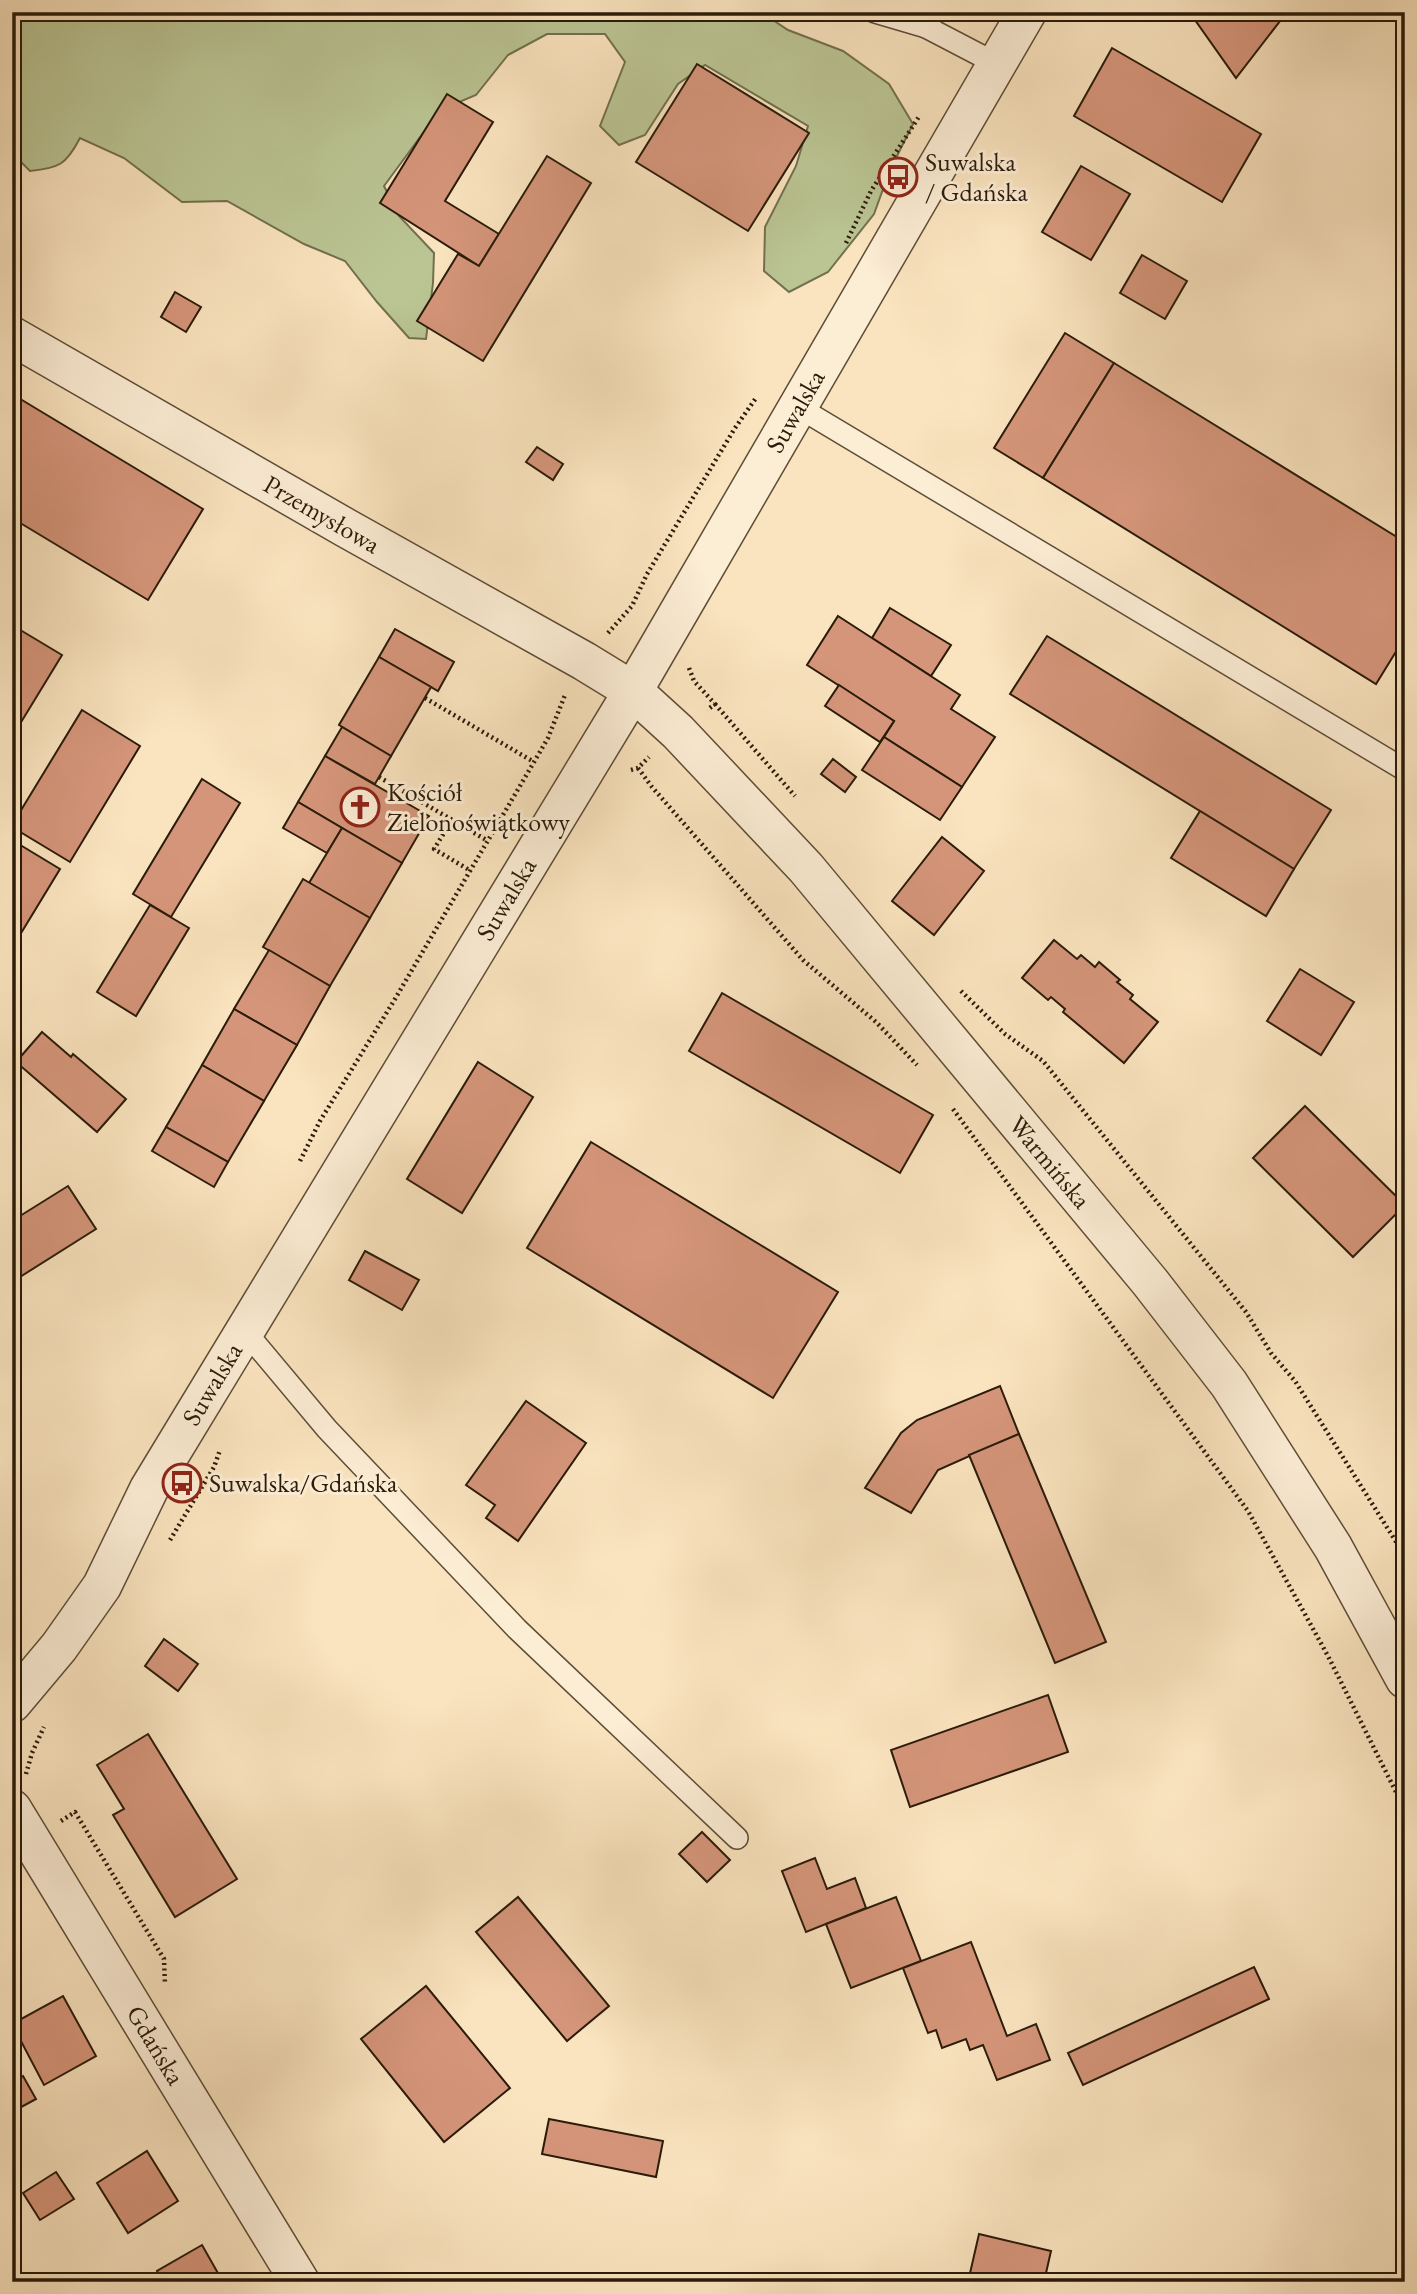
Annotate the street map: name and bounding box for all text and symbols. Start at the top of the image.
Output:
place label: Suwalska / Gdańska [925,145,1028,209]
bus stop icon: Suwalska / Gdańska [877,156,919,198]
street label: Suwalska [758,363,833,459]
street label: Przemysłowa [257,467,387,561]
place label: Kościół Zielonoświątkowy [387,775,570,839]
church icon: Kościół Zielonoświątkowy [339,786,381,828]
street label: Suwalska [468,851,544,947]
street label: Warmińska [1001,1108,1099,1216]
street label: Suwalska [174,1336,250,1432]
bus stop icon: Suwalska/Gdańska [161,1462,203,1504]
place label: Suwalska/Gdańska [209,1466,398,1500]
street label: Gdańska [119,1999,193,2092]

